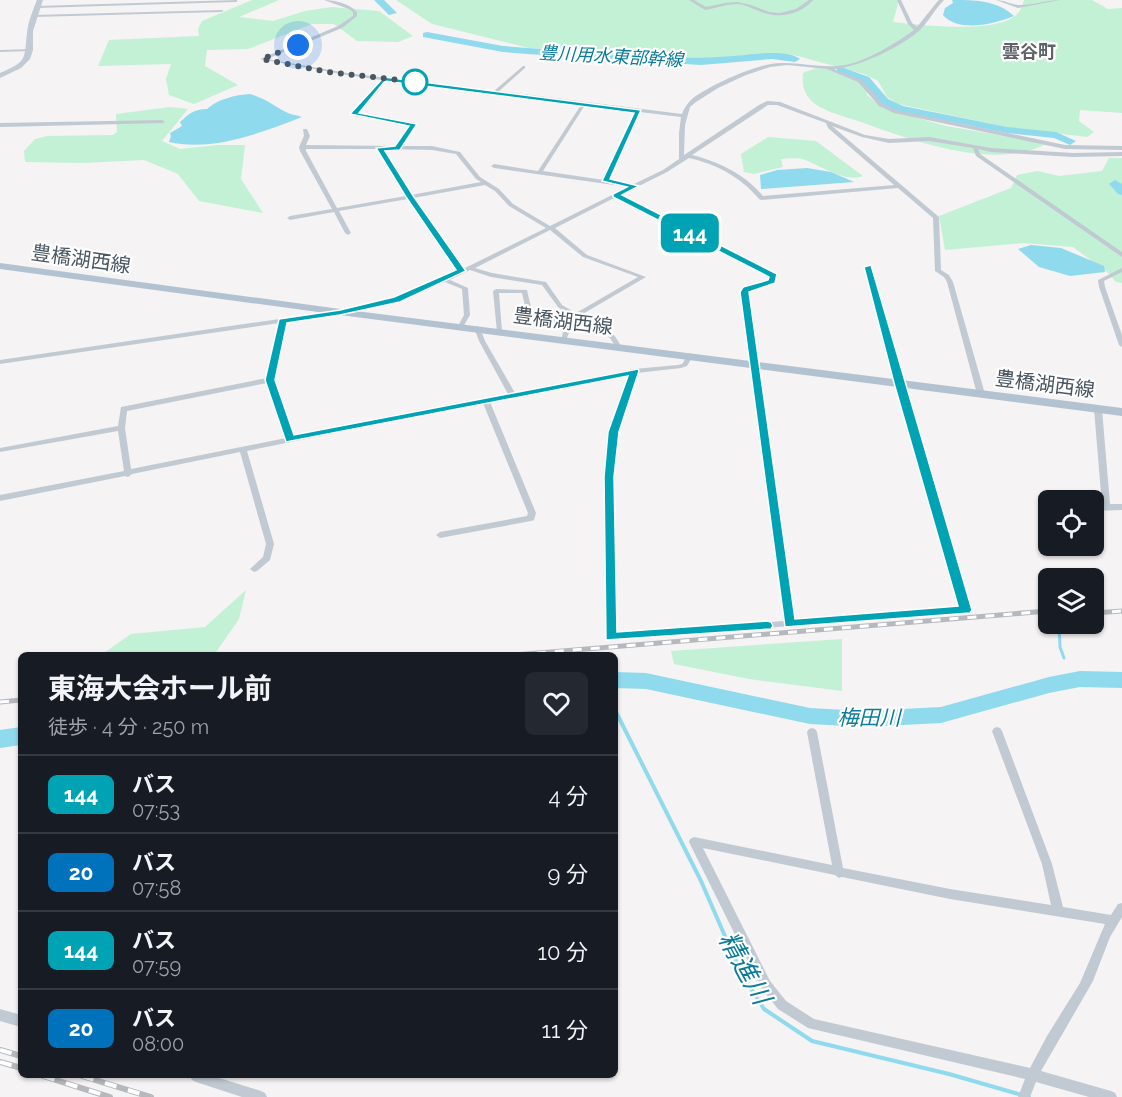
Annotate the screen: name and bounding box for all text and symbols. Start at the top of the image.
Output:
your location [283,30,313,60]
district label: 雲谷町 [1002,41,1056,62]
water label: 豊川用水東部幹線 [539,42,685,70]
unlabelled marker [402,69,428,95]
line badge: 144 [656,214,724,252]
text: 144 [673,221,707,246]
street label: 豊橋湖西線 [30,240,132,278]
street label: 豊橋湖西線 [512,303,614,339]
street label: 豊橋湖西線 [994,366,1096,402]
map controls [1038,490,1104,634]
button: locate [1038,490,1104,556]
button: layers [1038,568,1104,634]
text: 東海大会ホール前 [48,672,272,705]
button: heart [525,672,588,735]
water label: 梅田川 [838,705,902,730]
text: 徒歩 · 4 分 · 250 m [48,715,209,739]
text: バス [132,771,176,797]
text: 144 [64,782,98,807]
text: 4 分 [548,783,588,809]
text: 07:53 [132,798,180,822]
text: バス [132,849,176,875]
text: 20 [69,860,93,885]
text: 9 分 [547,861,588,887]
text: 07:58 [132,876,181,900]
text: バス [132,927,176,953]
water label: 精進川 [713,927,778,1012]
text: 144 [64,938,98,963]
text: 10 分 [538,939,588,965]
text: 07:59 [132,954,181,978]
text: バス [132,1005,176,1031]
text: 20 [69,1016,93,1041]
text: 11 分 [542,1017,588,1043]
text: 08:00 [132,1032,184,1056]

